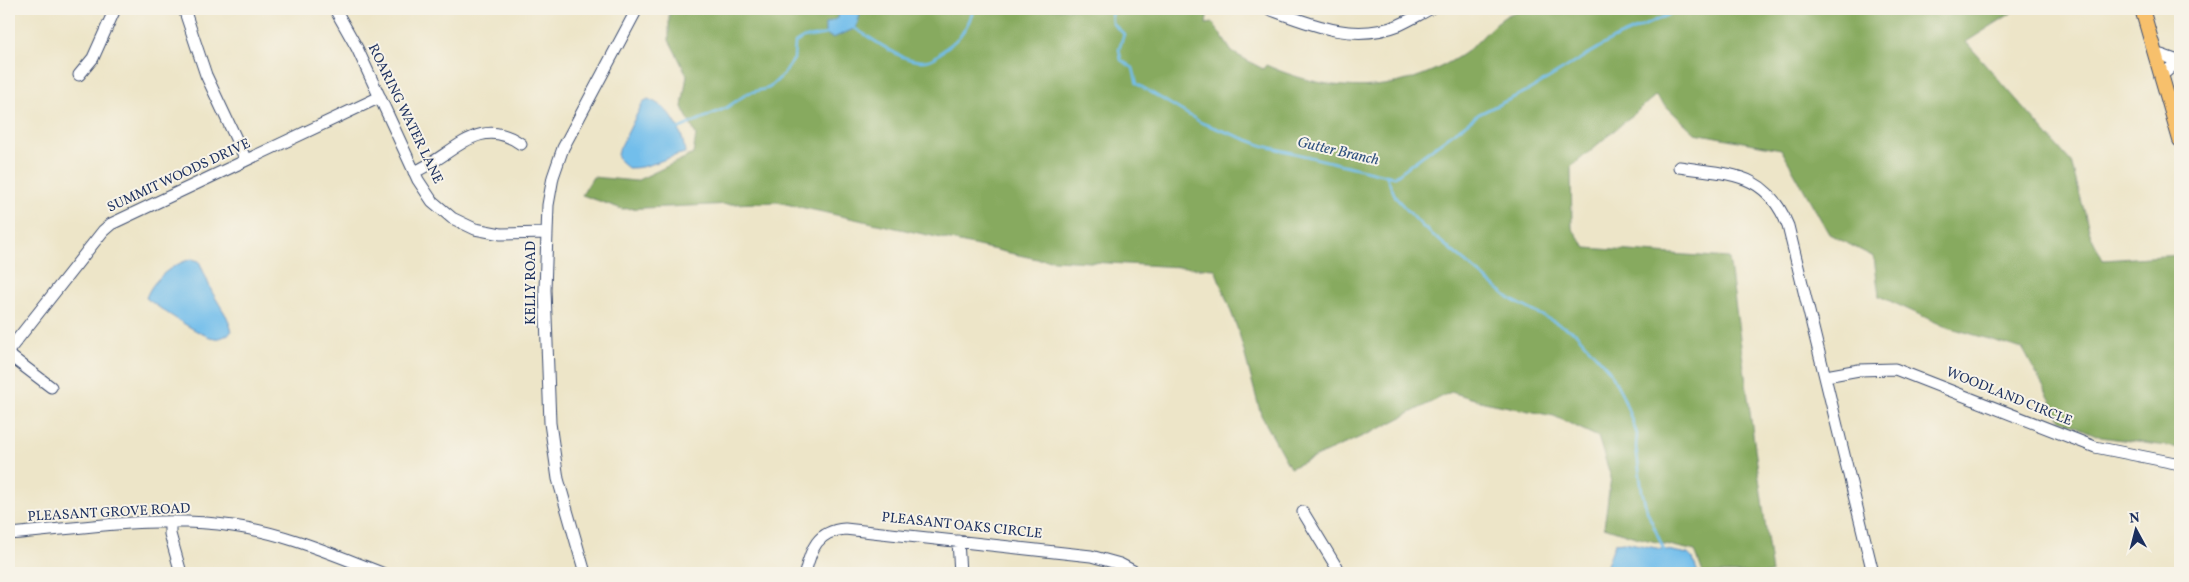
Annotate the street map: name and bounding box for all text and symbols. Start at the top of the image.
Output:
street label: ROARING WATER LANE [363,41,447,187]
water label: Gutter Branch [1295,132,1381,172]
street label: SUMMIT WOODS DRIVE [104,134,254,218]
street label: KELLY ROAD [522,241,541,325]
street label: WOODLAND CIRCLE [1943,363,2075,431]
street label: PLEASANT GROVE ROAD [27,499,191,527]
north arrow [2112,504,2162,554]
street label: PLEASANT OAKS CIRCLE [881,508,1043,544]
text: N [2128,509,2141,529]

